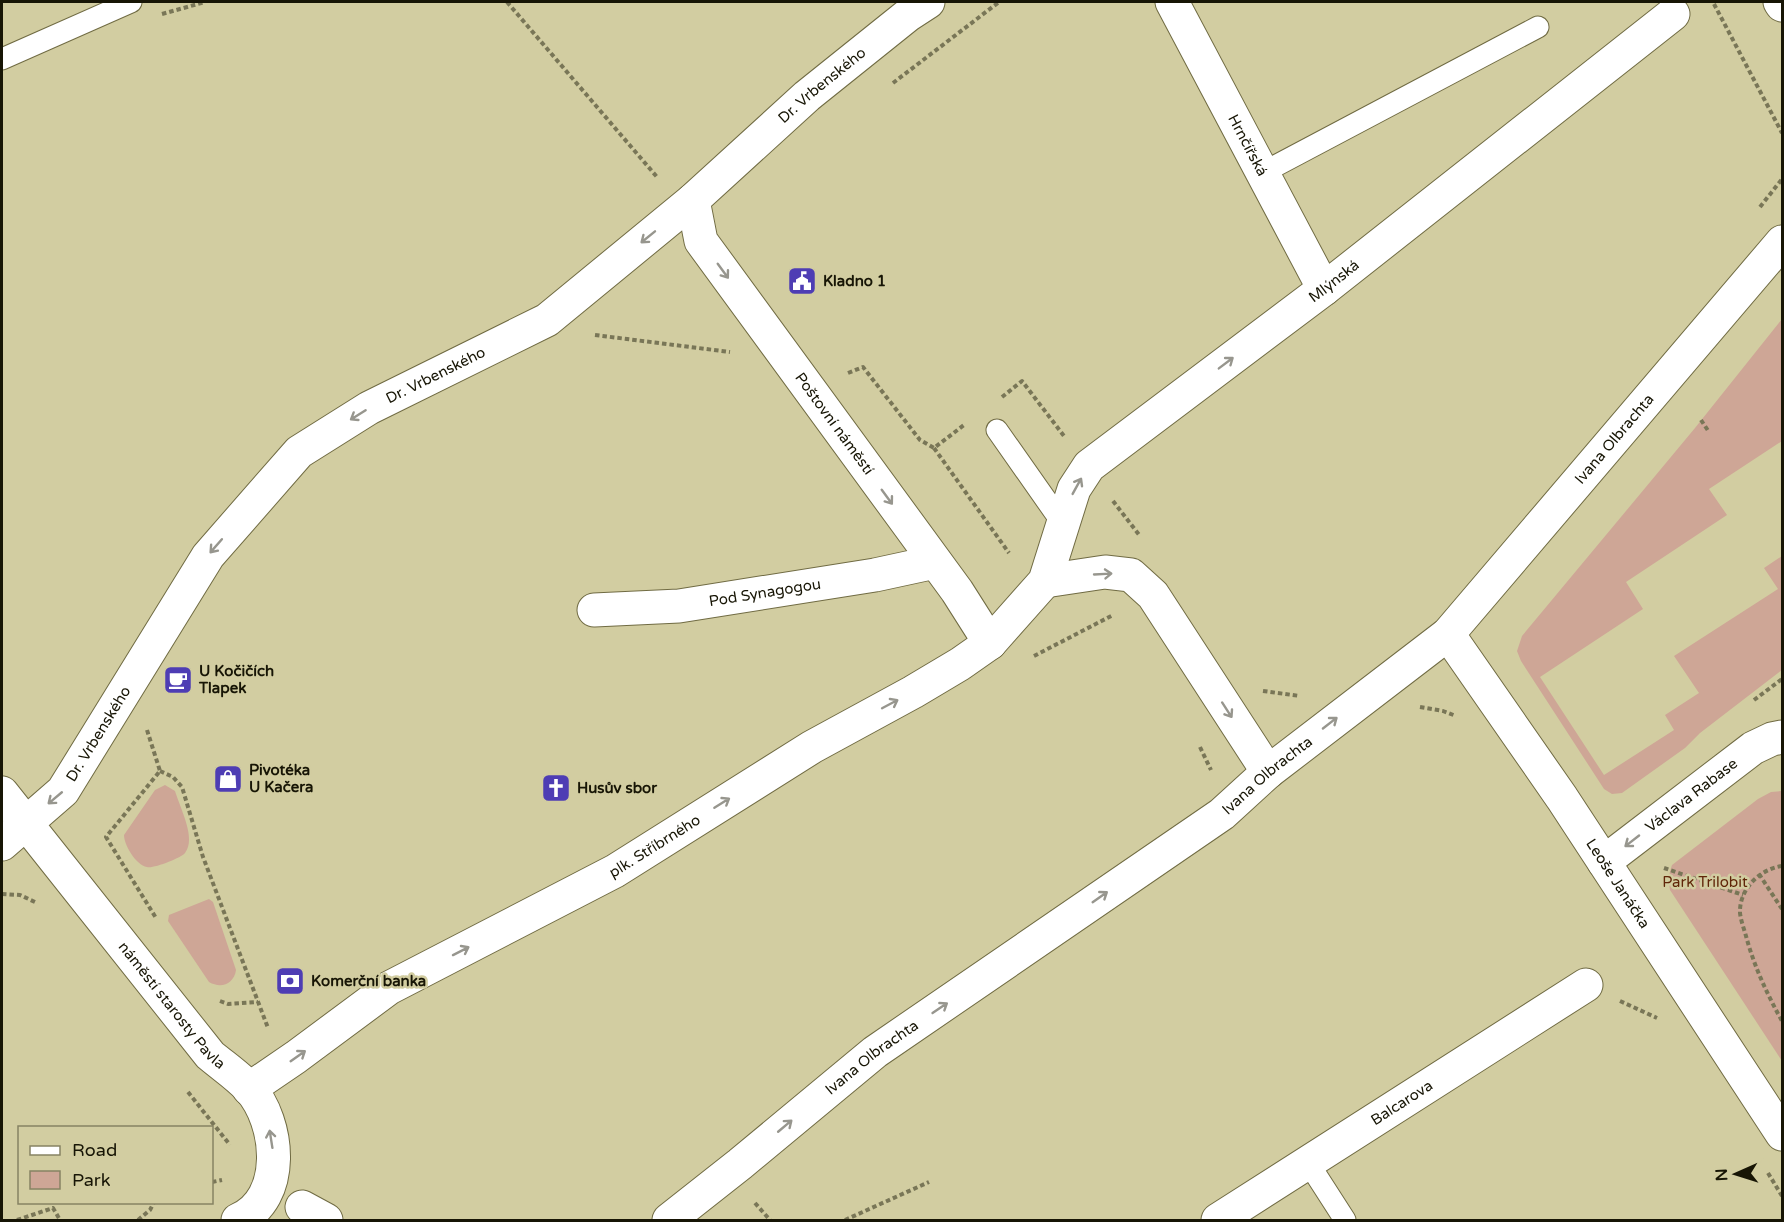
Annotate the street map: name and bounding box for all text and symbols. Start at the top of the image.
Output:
street label: Dr. Vrbenského [774,43,869,127]
street label: Hrnčířská [1224,111,1272,179]
one-way arrow [640,231,656,244]
street label: Mlýnská [1305,256,1363,306]
one-way arrow [717,263,729,279]
public building icon: Kladno 1 [786,265,818,297]
place label: Kladno 1 [823,272,886,290]
street label: Dr. Vrbenského [383,343,488,407]
one-way arrow [1217,357,1233,369]
street label: Poštovní náměstí [791,369,878,478]
street label: Ivana Olbrachta [1571,390,1658,488]
one-way arrow [350,409,367,421]
one-way arrow [1072,478,1083,496]
one-way arrow [881,488,894,504]
one-way arrow [209,538,223,553]
one-way arrow [1092,568,1112,579]
street label: Pod Synagogou [708,575,822,610]
place label: U Kočičích Tlapek [198,662,274,698]
cafe icon: U Kočičích Tlapek [162,664,194,696]
street label: Dr. Vrbenského [62,683,135,785]
one-way arrow [881,698,898,710]
one-way arrow [1221,701,1233,718]
one-way arrow [1322,717,1338,730]
street label: Ivana Olbrachta [1218,732,1316,819]
street label: Václava Rabase [1642,754,1741,836]
place label: Pivotéka U Kačera [249,761,313,796]
shop icon: Pivotéka U Kačera [212,763,244,795]
church icon: Husův sbor [540,772,572,804]
place label: Husův sbor [577,779,657,797]
one-way arrow [48,791,63,805]
one-way arrow [713,796,730,808]
street label: plk. Stříbrného [606,811,704,881]
one-way arrow [1624,834,1640,847]
street label: Leoše Janáčka [1582,835,1654,932]
park label: Park Trilobit [1662,873,1748,891]
one-way arrow [1091,891,1108,903]
street label: náměstí starosty Pavla [115,938,229,1073]
one-way arrow [452,945,470,956]
bank icon: Komerční banka [274,965,306,997]
place label: Komerční banka [311,972,426,990]
one-way arrow [931,1002,947,1014]
street label: Ivana Olbrachta [821,1016,922,1099]
one-way arrow [289,1050,305,1062]
street label: Balcarova [1367,1076,1436,1129]
one-way arrow [777,1120,793,1133]
legend [18,1126,213,1204]
one-way arrow [265,1130,276,1150]
text: Road [72,1139,117,1161]
north arrow [1706,1144,1766,1204]
text: N [1712,1168,1732,1182]
text: Park [72,1169,111,1191]

